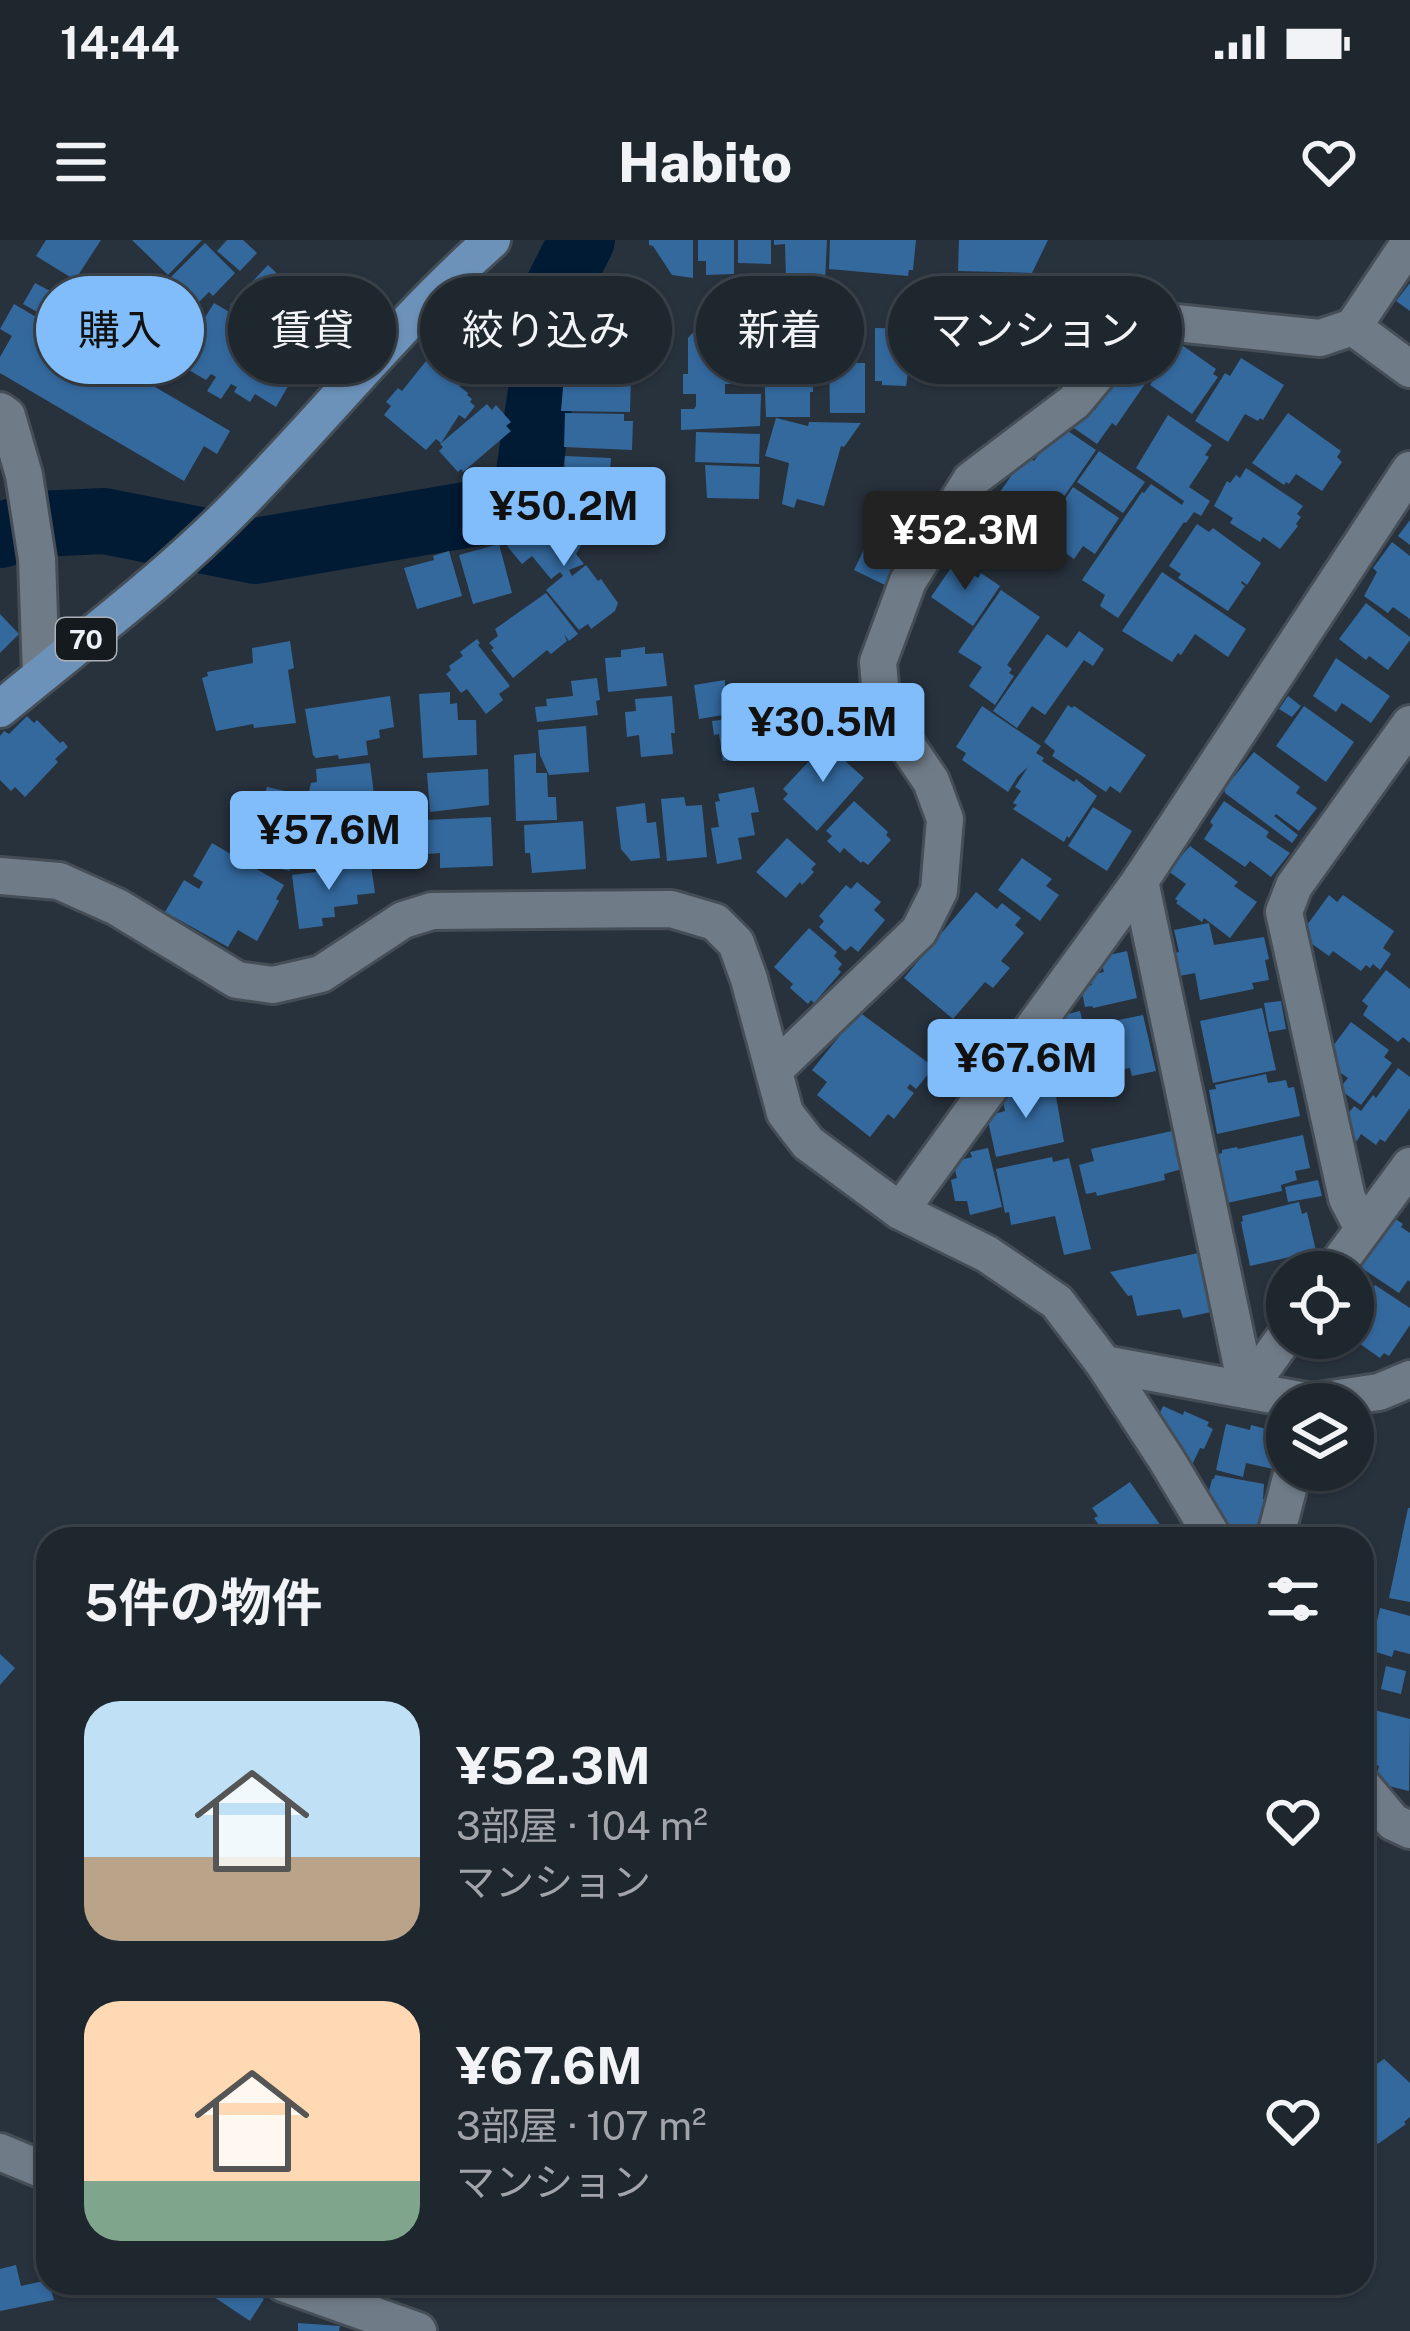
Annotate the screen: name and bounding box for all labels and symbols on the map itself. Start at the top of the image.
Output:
pin: ¥50.2M [466,467,662,569]
pin: ¥52.3M [867,491,1063,593]
road number: 70 [56,618,116,660]
pin: ¥30.5M [725,683,921,785]
pin: ¥57.6M [231,791,427,893]
pin: ¥67.6M [928,1019,1124,1121]

